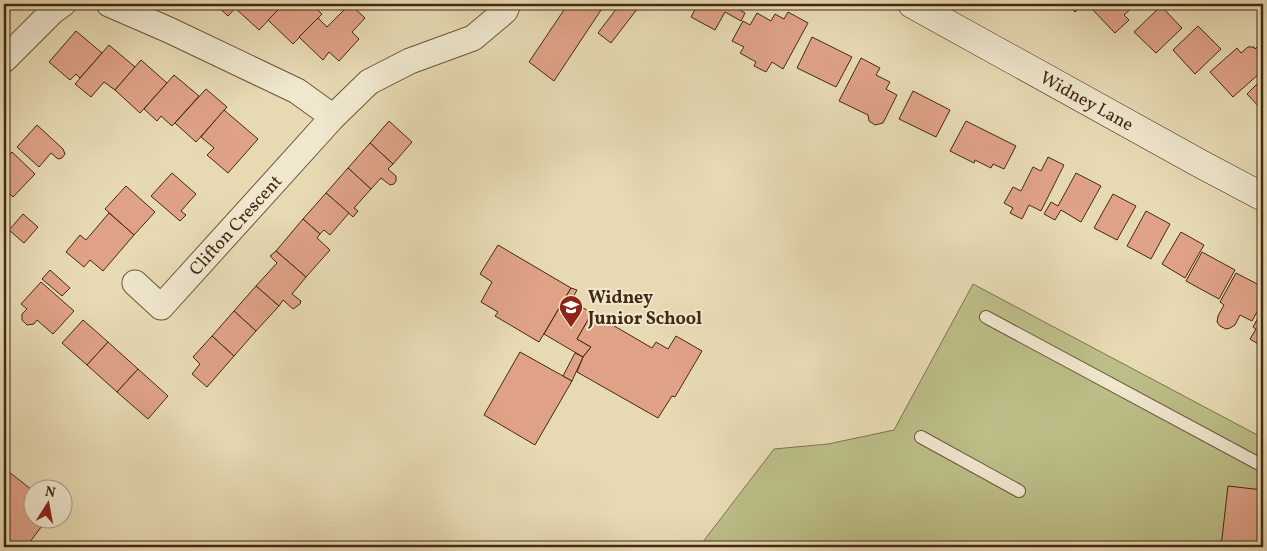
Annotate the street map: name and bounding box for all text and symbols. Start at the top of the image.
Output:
street label: Widney Lane [1035,66,1137,138]
street label: Clifton Crescent [184,170,289,282]
place label: Widney Junior School [587,286,702,332]
school or university icon: Widney Junior School [558,294,584,328]
north arrow [22,478,72,528]
text: N [43,482,57,503]

